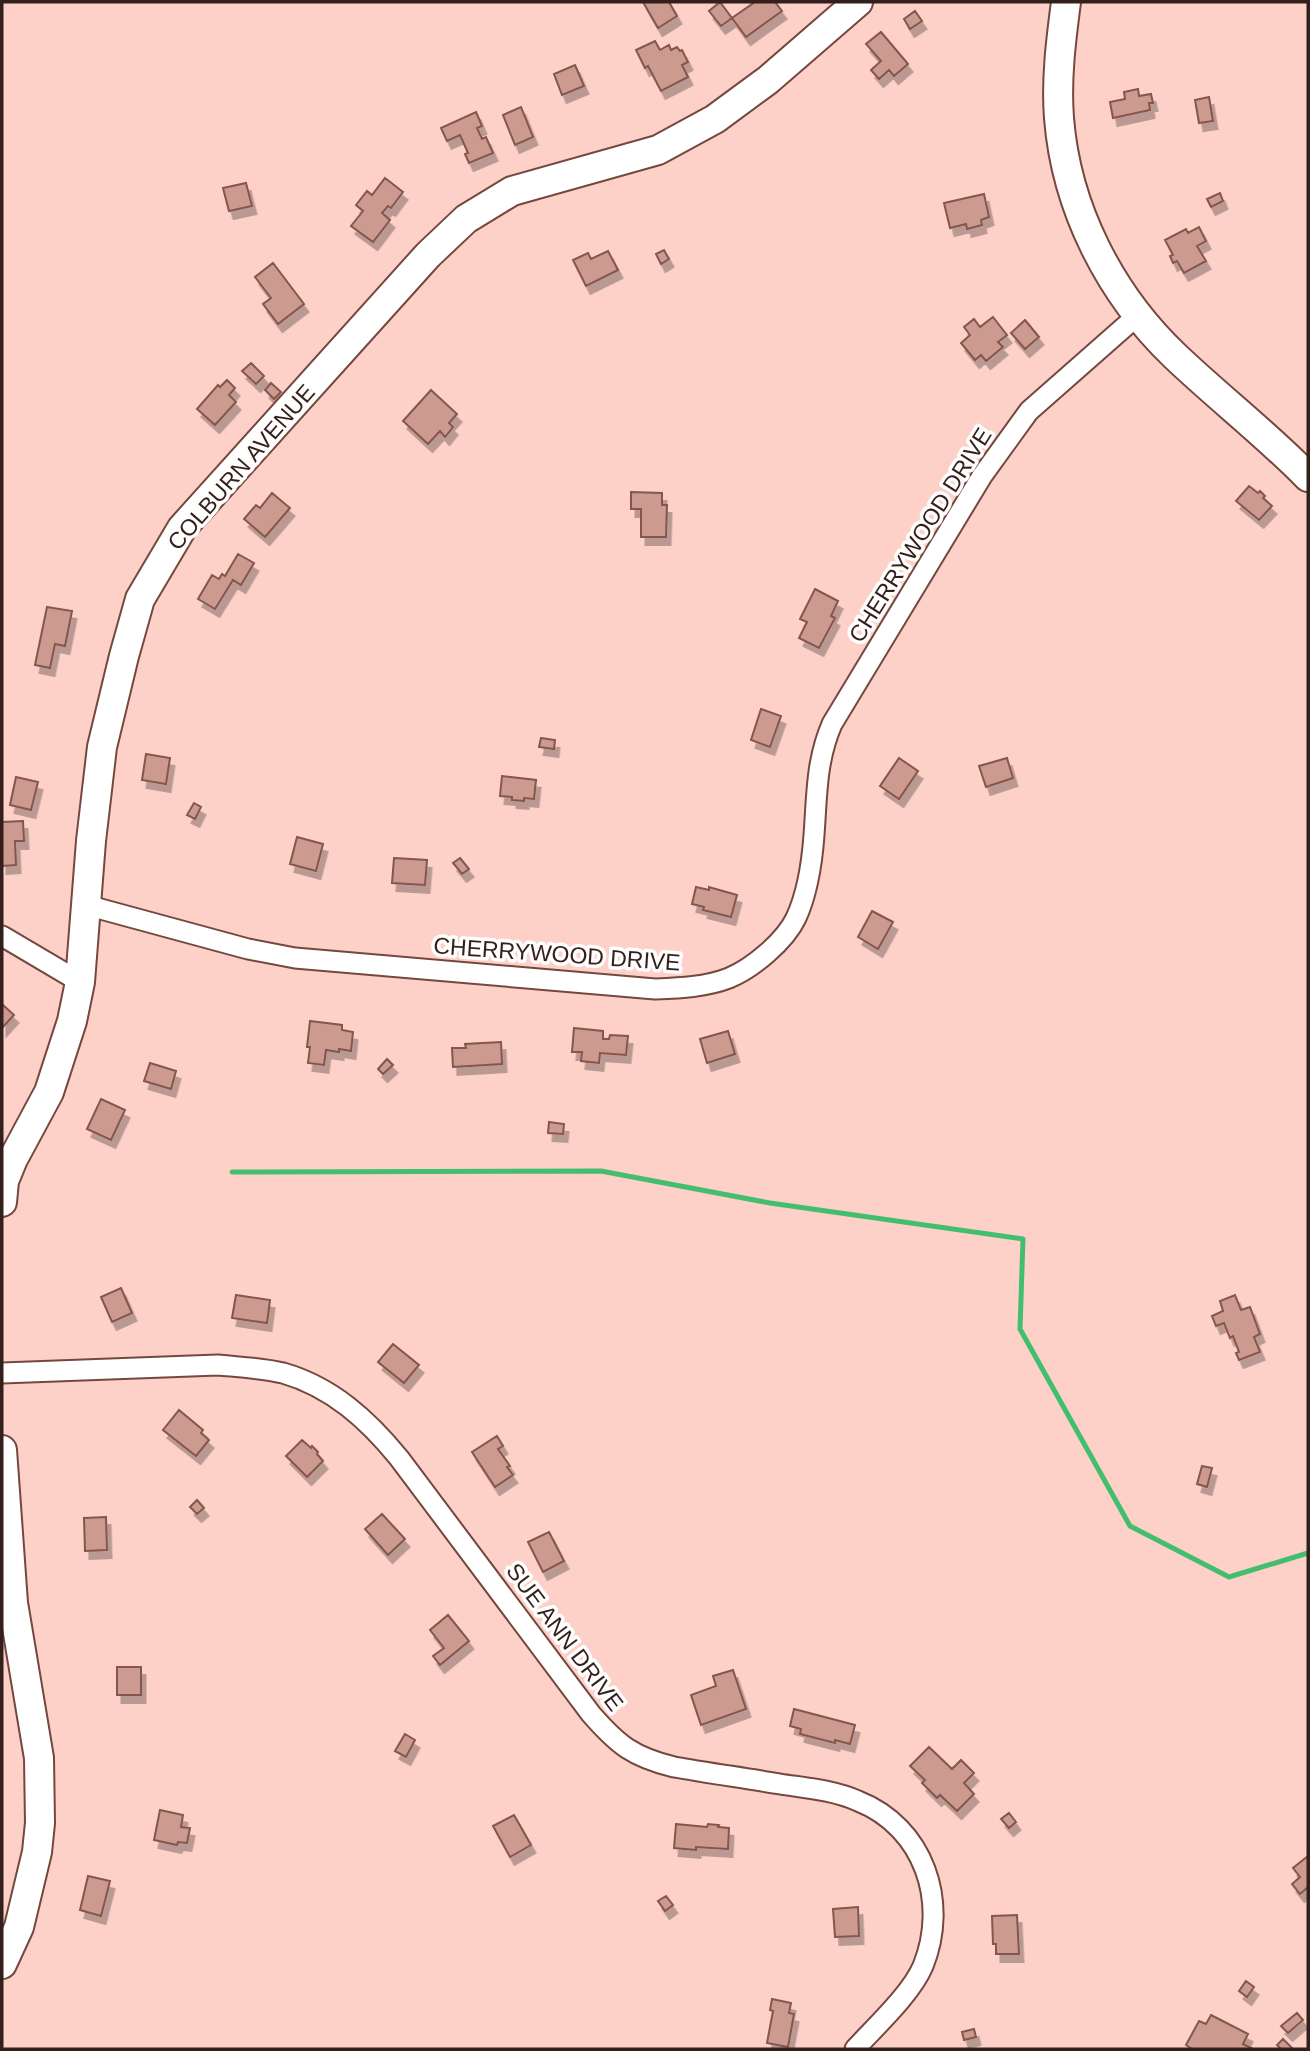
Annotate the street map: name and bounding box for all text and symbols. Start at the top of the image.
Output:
street label: COLBURN AVENUE [162,379,320,555]
street label: CHERRYWOOD DRIVE [843,423,997,647]
street label: CHERRYWOOD DRIVE [433,932,681,976]
street label: SUE ANN DRIVE [501,1558,629,1716]

